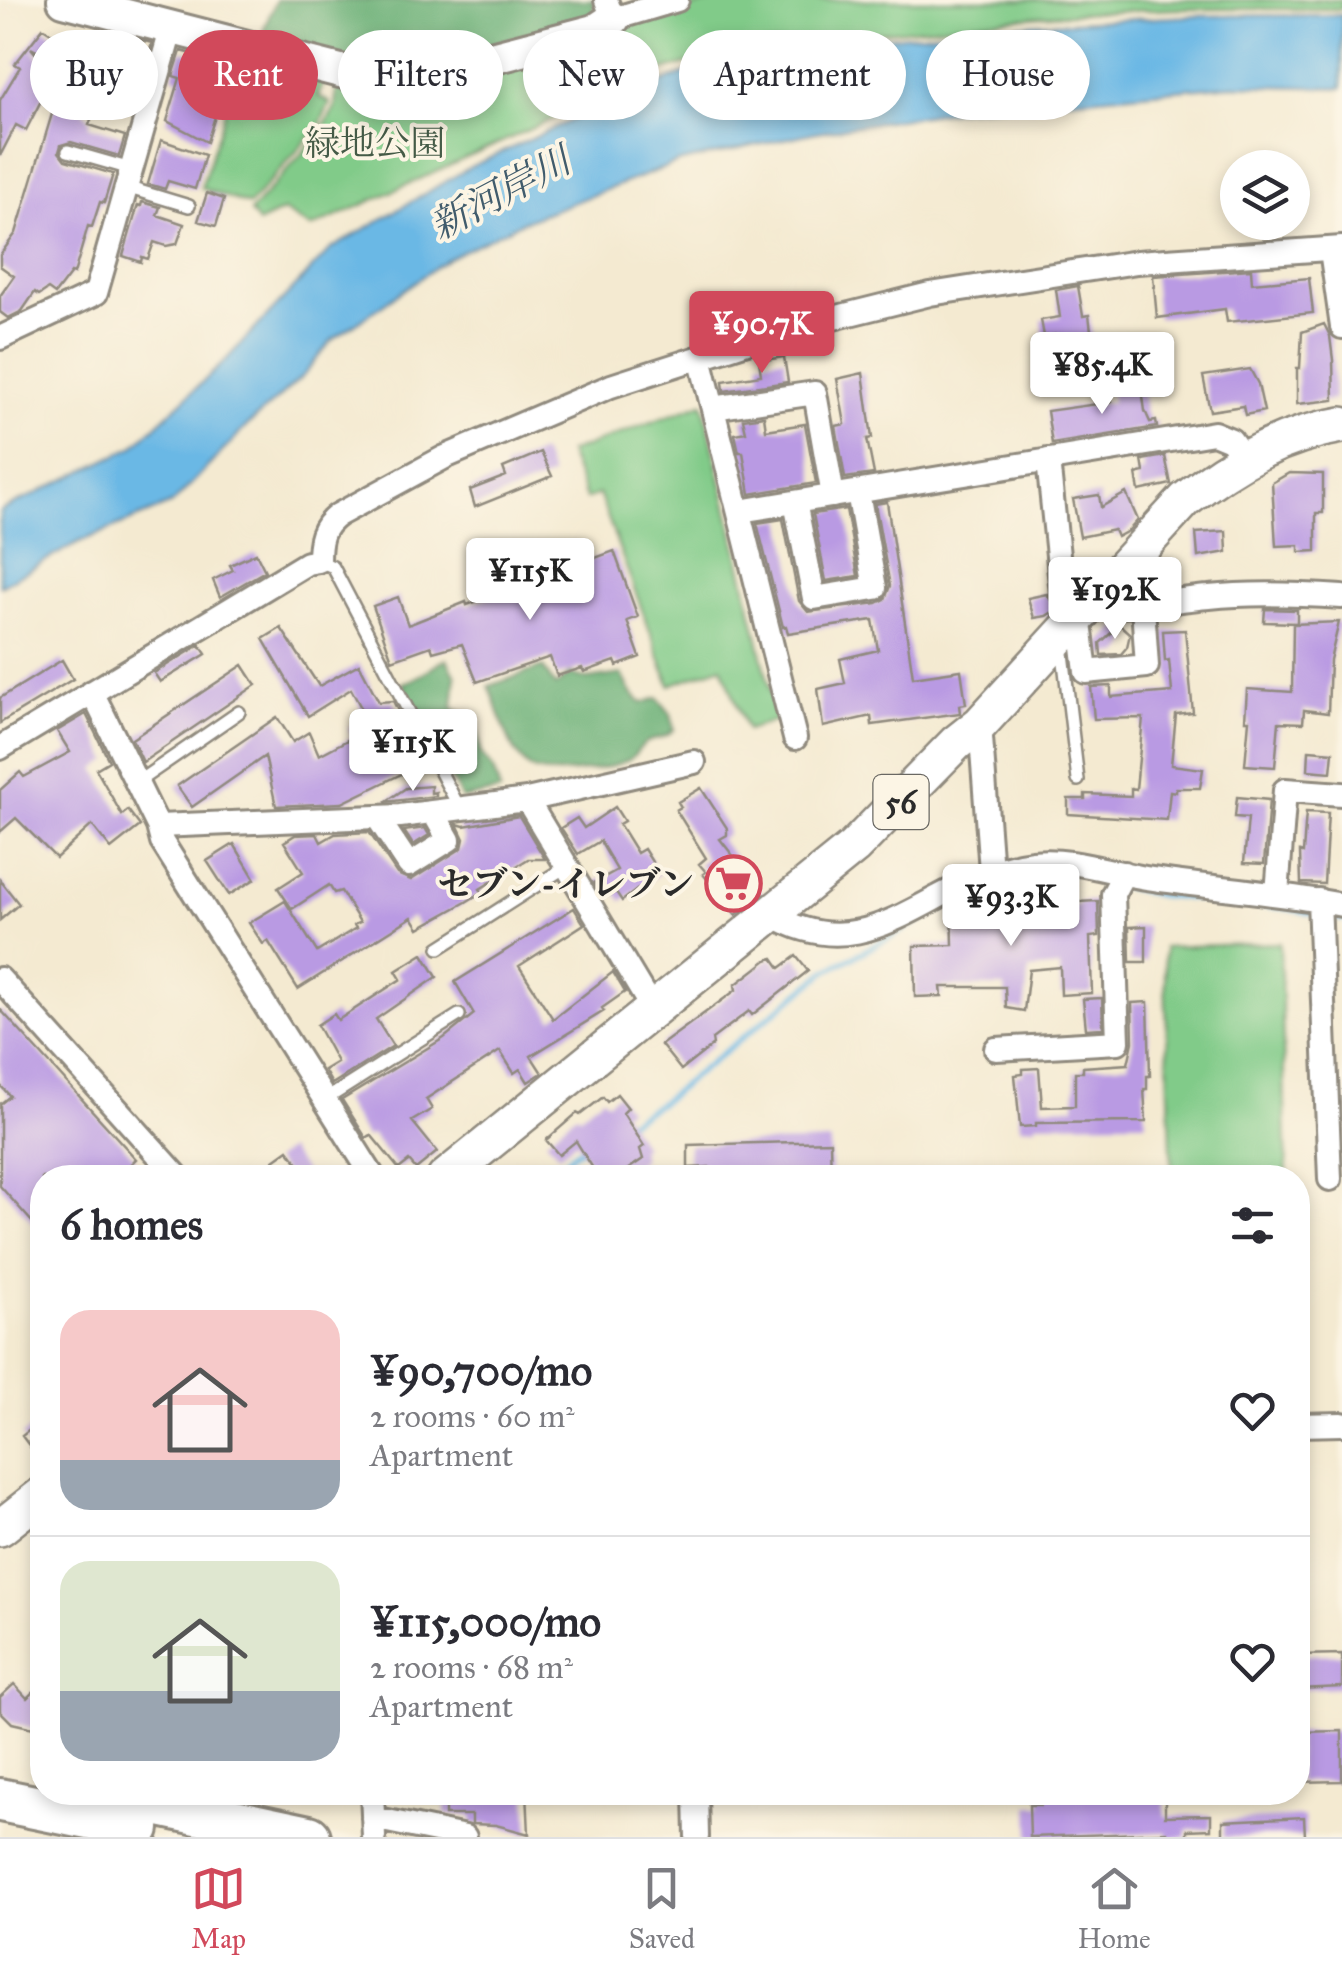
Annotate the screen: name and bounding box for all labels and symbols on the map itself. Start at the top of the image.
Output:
park label: 緑地公園 [305,122,445,165]
water label: 新河岸川 [422,135,581,249]
pin: ¥90.7K [681,291,843,376]
pin: ¥85.4K [1021,332,1183,417]
pin: ¥115K [460,538,600,623]
pin: ¥192K [1045,557,1185,642]
pin: ¥115K [343,709,483,794]
road number: 56 [874,775,928,829]
supermarket icon: セブン-イレブン [703,854,763,914]
place label: セブン-イレブン [437,863,694,906]
pin: ¥93.3K [930,864,1092,949]

